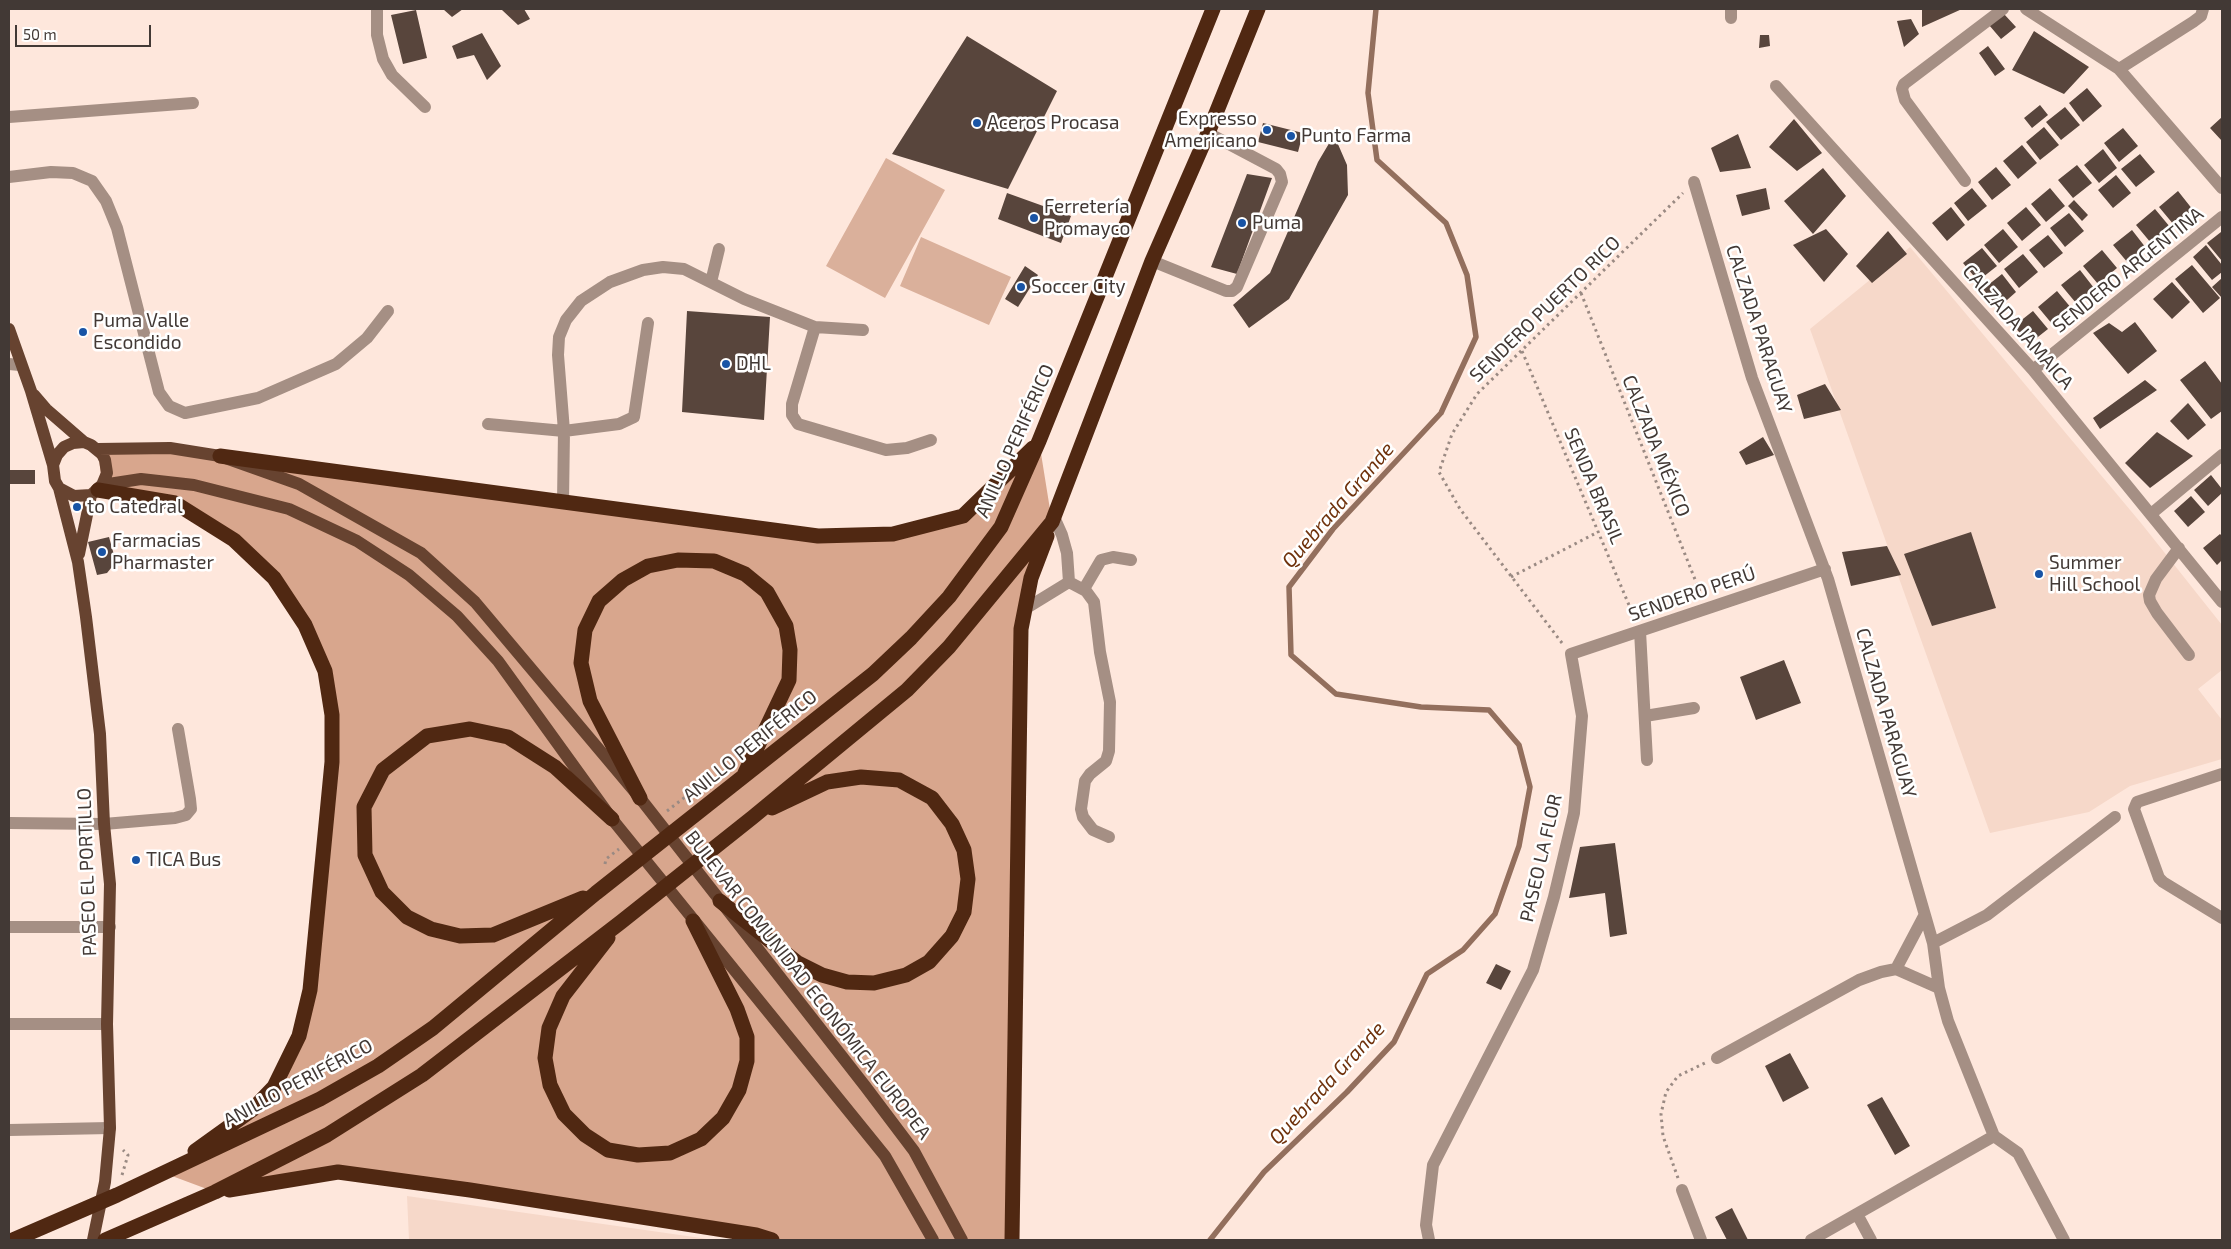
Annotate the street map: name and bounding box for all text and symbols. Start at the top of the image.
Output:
scale bar [18,15,154,47]
text: 50 m [23,25,57,43]
place label: Expresso Americano [1164,108,1257,152]
place label: Aceros Procasa [987,112,1119,134]
marker: Aceros Procasa [971,117,983,129]
marker: Expresso Americano [1261,124,1273,136]
place label: Punto Farma [1301,125,1411,147]
marker: Punto Farma [1285,130,1297,142]
place label: Ferretería Promayco [1044,196,1130,240]
street label: SENDERO ARGENTINA [2048,202,2208,338]
marker: Ferretería Promayco [1028,212,1040,224]
place label: Puma [1252,212,1301,234]
marker: Puma [1236,217,1248,229]
street label: SENDERO PUERTO RICO [1465,231,1625,387]
street label: CALZADA PARAGUAY [1721,242,1797,416]
street label: CALZADA JAMAICA [1958,260,2078,394]
place label: Soccer City [1031,276,1126,298]
marker: Soccer City [1015,281,1027,293]
place label: Puma Valle Escondido [93,310,189,354]
marker: Puma Valle Escondido [77,326,89,338]
place label: DHL [736,353,771,375]
marker: DHL [720,358,732,370]
street label: ANILLO PERIFÉRICO [971,361,1059,521]
street label: CALZADA MÉXICO [1617,372,1695,520]
street label: SENDA BRASIL [1559,424,1629,548]
water label: Quebrada Grande [1277,437,1399,573]
place label: to Catedral [87,496,183,518]
marker: to Catedral [71,501,83,513]
place label: Farmacias Pharmaster [112,530,214,574]
marker: Farmacias Pharmaster [96,546,108,558]
place label: Summer Hill School [2049,552,2140,596]
street label: SENDERO PERÚ [1625,562,1759,626]
marker: Summer Hill School [2033,568,2045,580]
street label: CALZADA PARAGUAY [1851,625,1921,801]
street label: ANILLO PERIFÉRICO [678,685,822,807]
street label: PASEO EL PORTILLO [73,787,101,957]
street label: PASEO LA FLOR [1515,792,1567,924]
street label: BULEVAR COMUNIDAD ECONÓMICA EUROPEA [680,826,936,1144]
place label: TICA Bus [146,849,221,871]
marker: TICA Bus [130,854,142,866]
water label: Quebrada Grande [1264,1017,1390,1149]
street label: ANILLO PERIFÉRICO [219,1034,377,1132]

